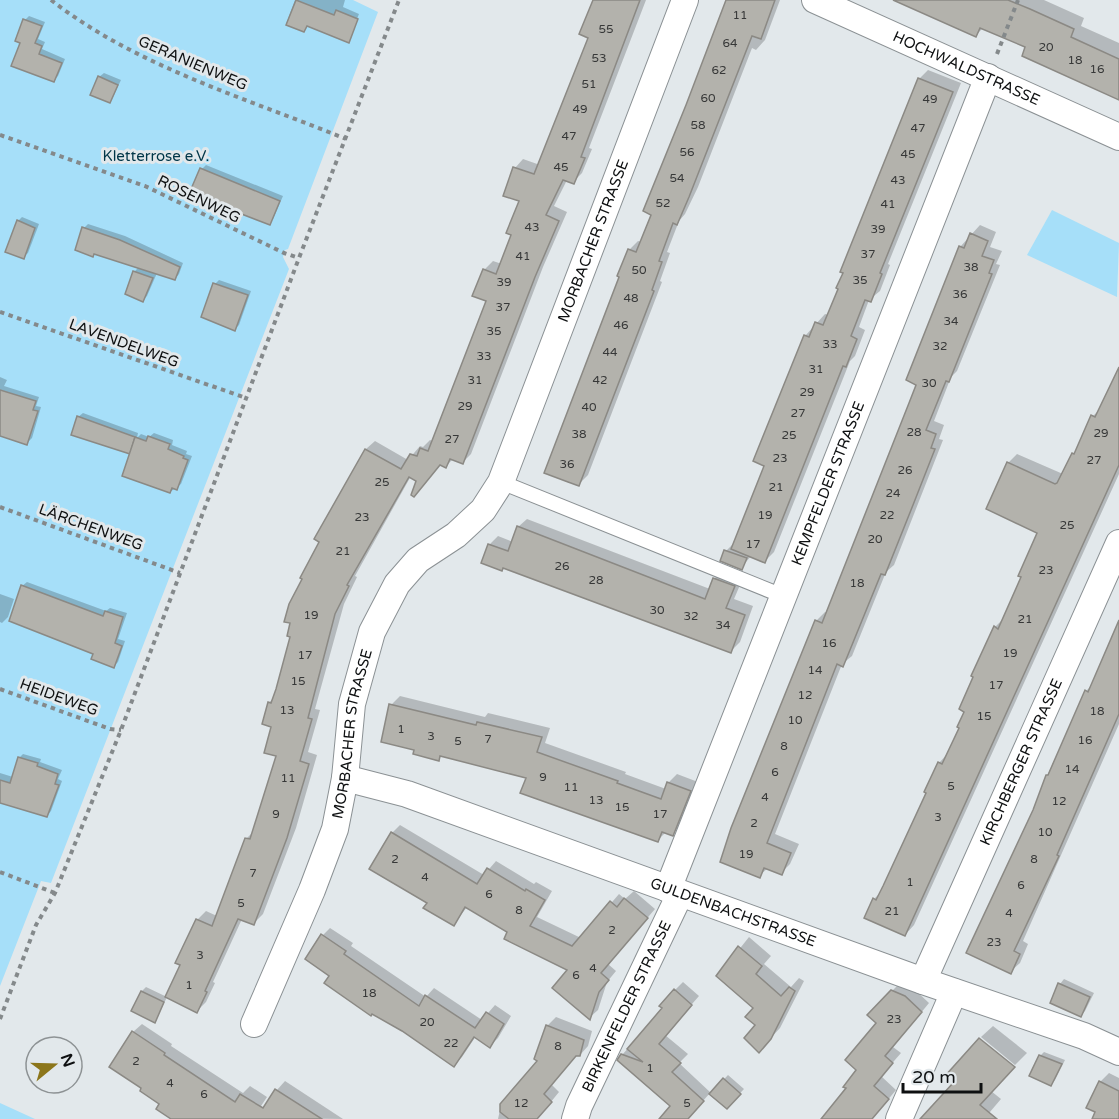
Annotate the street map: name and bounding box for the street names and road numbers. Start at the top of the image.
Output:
street label: HOCHWALDSTRASSE [890,27,1043,109]
street label: GERANIENWEG [136,32,250,94]
street label: MORBACHER STRASSE [554,157,632,325]
street label: ROSENWEG [155,171,243,227]
street label: LAVENDELWEG [67,315,181,371]
street label: KEMPFELDER STRASSE [787,399,868,568]
street label: LÄRCHENWEG [36,500,146,554]
street label: MORBACHER STRASSE [328,647,376,820]
street label: HEIDEWEG [17,675,101,719]
street label: KIRCHBERGER STRASSE [976,676,1066,848]
street label: GULDENBACHSTRASSE [648,874,819,951]
street label: BIRKENFELDER STRASSE [578,918,675,1095]

